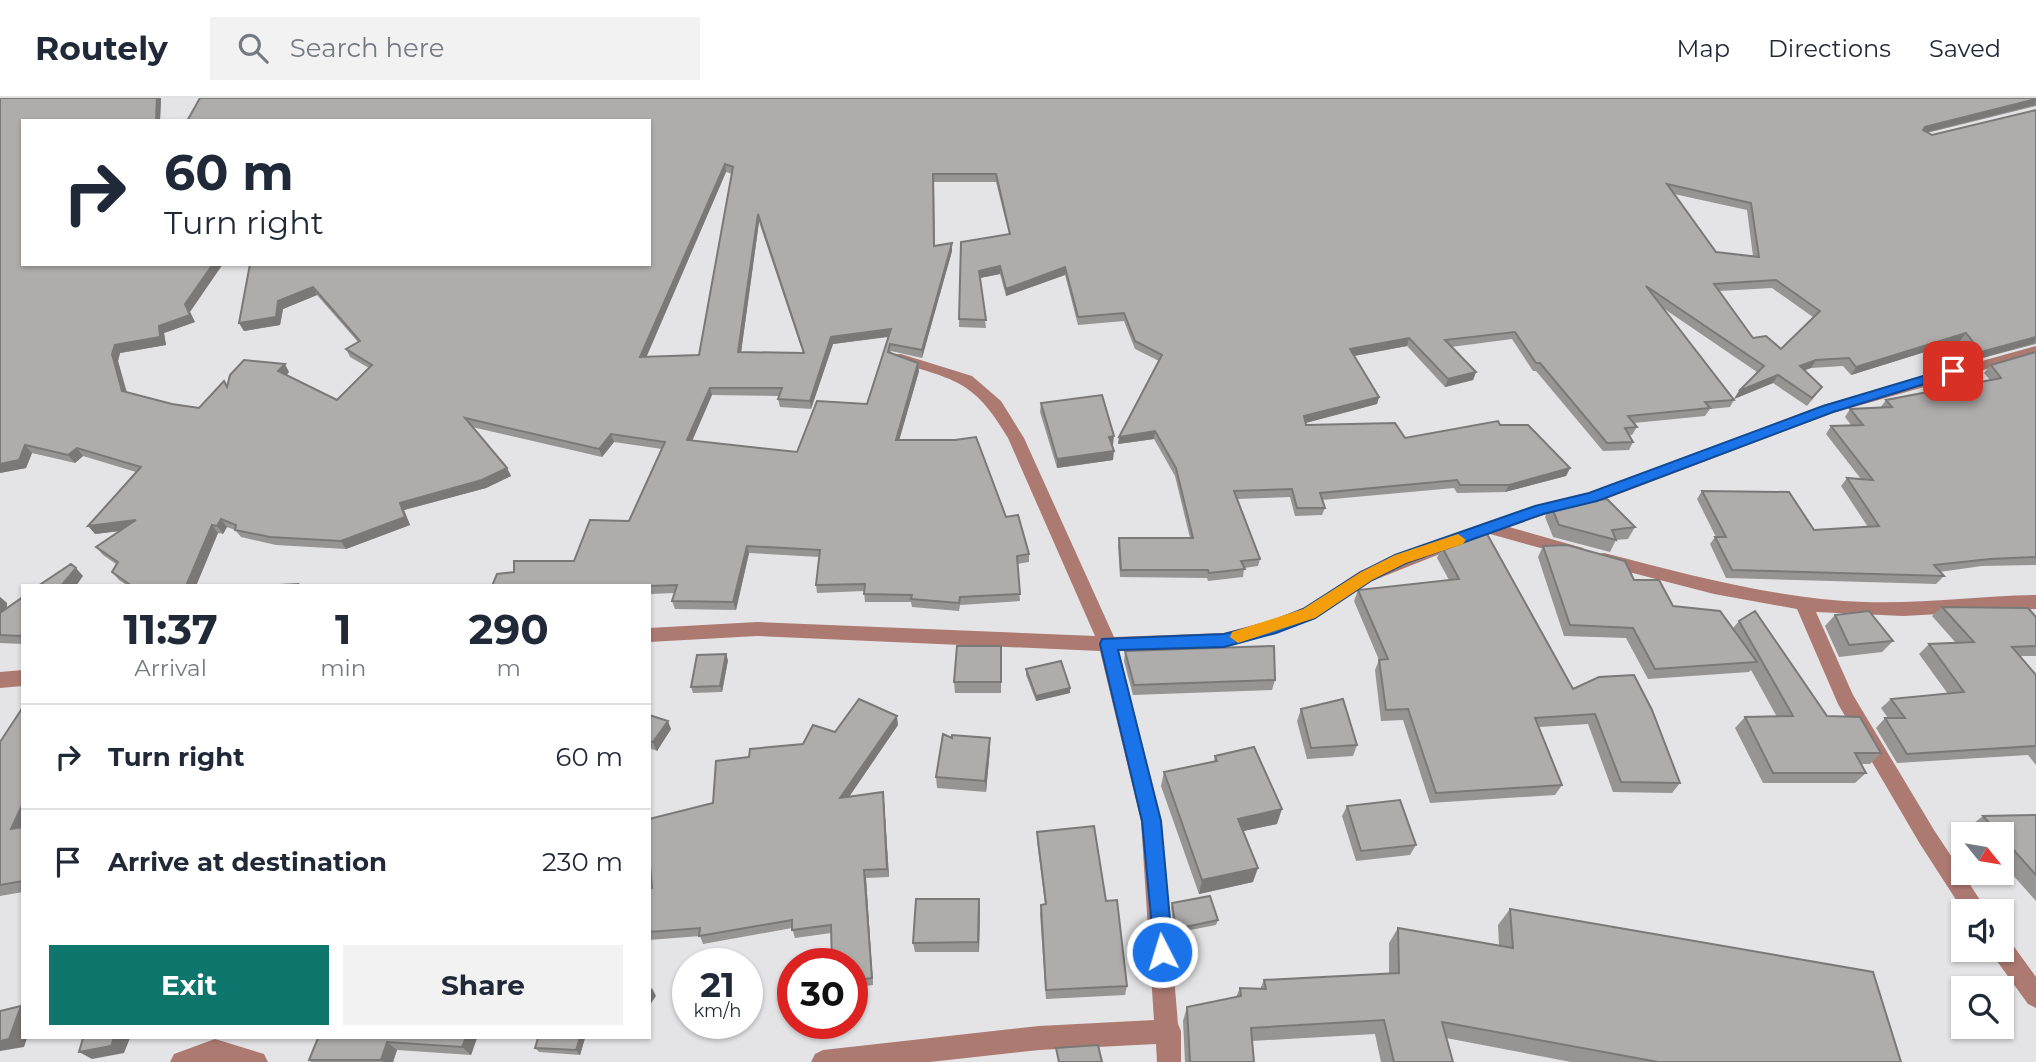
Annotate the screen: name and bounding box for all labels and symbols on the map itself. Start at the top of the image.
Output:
pin [1923,341,1983,401]
north arrow [1951,822,2014,886]
position arrow [1125,915,1199,989]
speed limit sign: 30 [777,948,868,1039]

